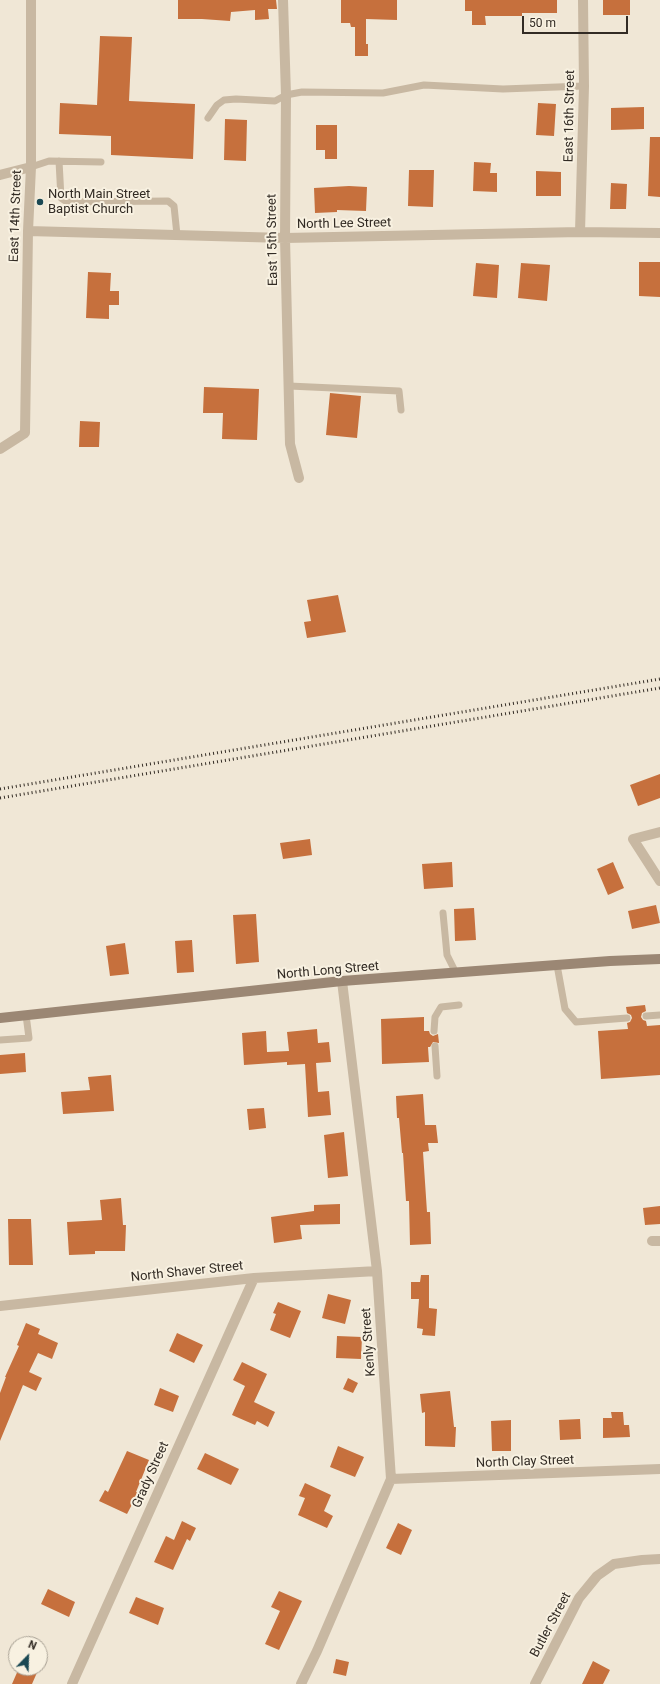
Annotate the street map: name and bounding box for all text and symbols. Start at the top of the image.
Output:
scale bar [524,8,630,34]
text: 50 m [529,16,556,30]
street label: East 16th Street [561,70,579,162]
street label: East 14th Street [7,170,25,262]
place label: North Main Street Baptist Church [48,187,150,218]
street label: East 15th Street [264,194,282,286]
marker: North Main Street Baptist Church [35,197,45,207]
street label: North Lee Street [297,215,391,233]
street label: North Long Street [276,959,380,983]
street label: North Shaver Street [130,1258,244,1286]
street label: Kenly Street [359,1307,379,1377]
street label: Grady Street [129,1439,173,1511]
street label: North Clay Street [476,1452,574,1472]
street label: Butler Street [527,1590,575,1660]
north arrow [8,1636,48,1676]
text: N [26,1638,39,1653]

